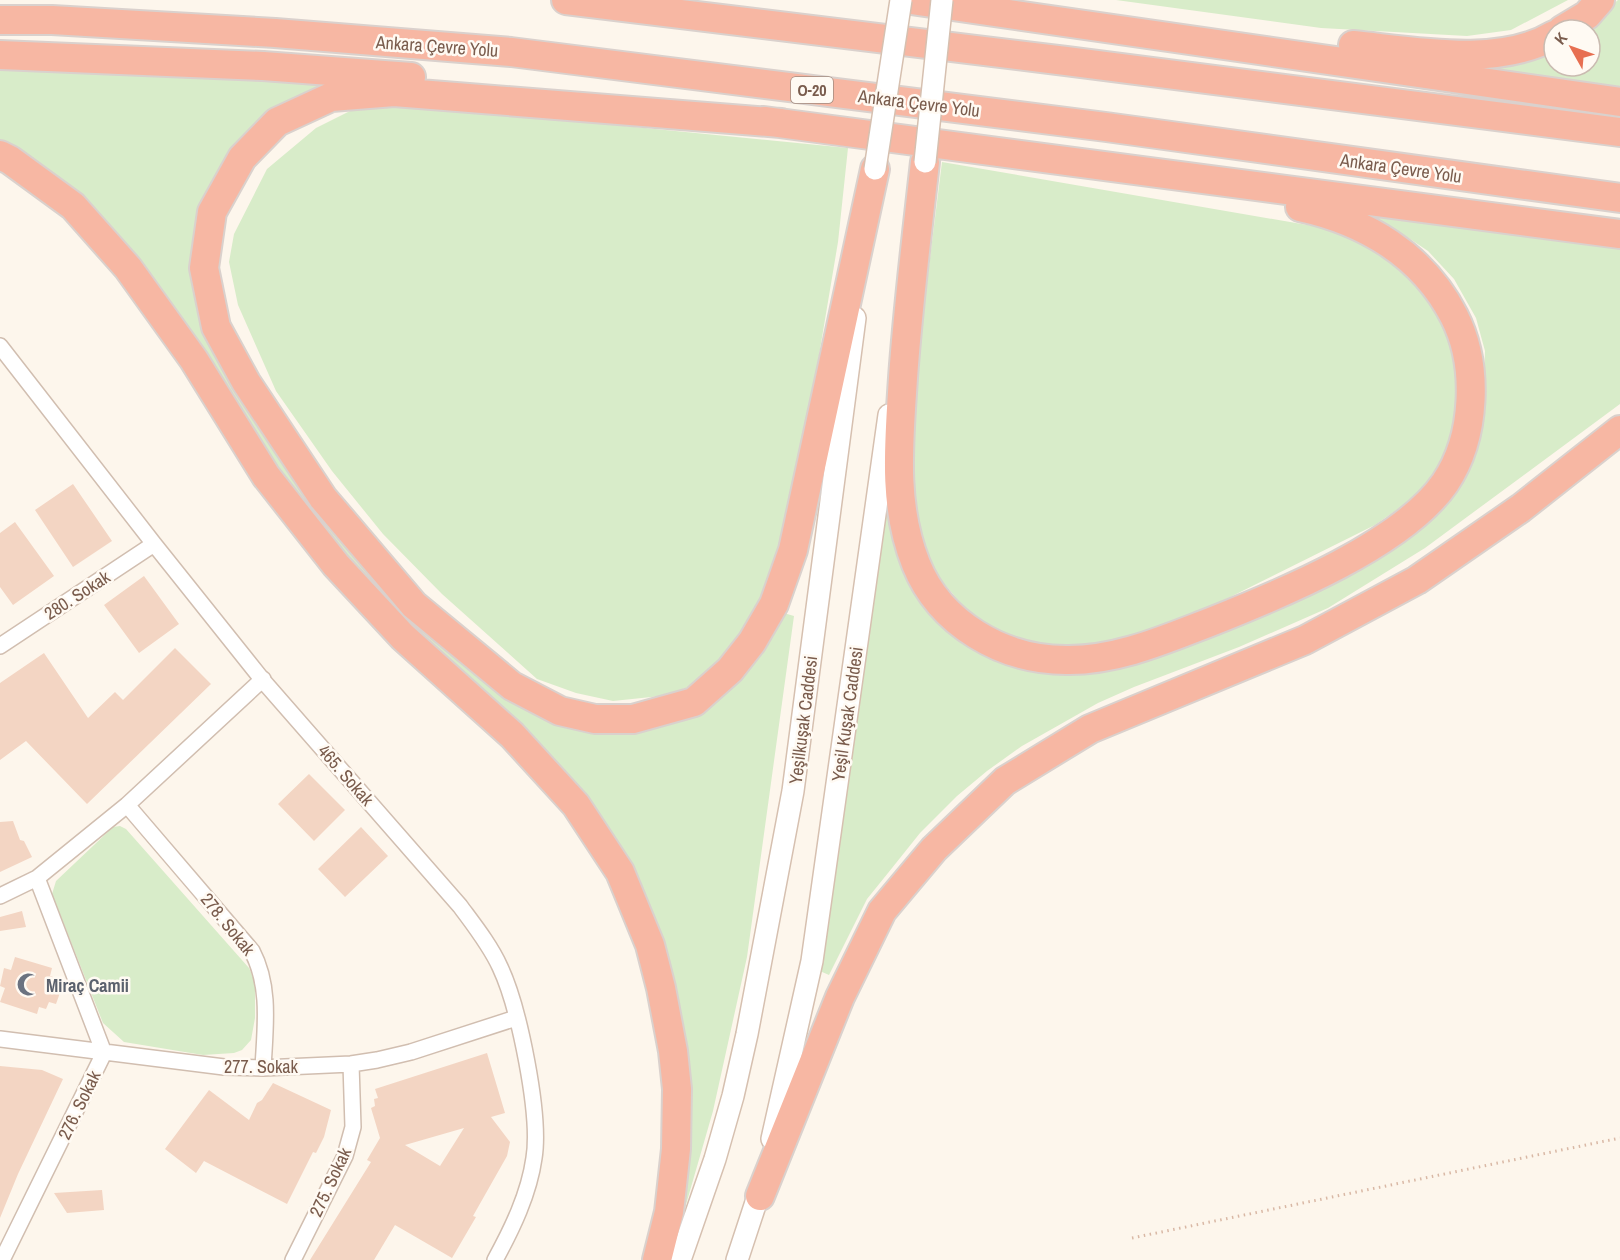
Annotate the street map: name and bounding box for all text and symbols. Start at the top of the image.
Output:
north arrow [1542,18,1602,78]
text: K [1549,27,1572,49]
street label: Ankara Çevre Yolu [374,29,499,63]
road number: O-20 [791,77,833,103]
street label: Ankara Çevre Yolu [856,83,981,123]
street label: Ankara Çevre Yolu [1338,147,1463,189]
street label: 280. Sokak [39,564,115,626]
street label: Yeşil Kuşak Caddesi [825,645,869,783]
street label: Yeşilkuşak Caddesi [783,654,823,786]
street label: 465. Sokak [312,739,380,812]
street label: 278. Sokak [195,887,261,961]
mosque icon: Miraç Camii [15,972,41,998]
place label: Miraç Camii [46,973,129,998]
street label: 277. Sokak [224,1054,299,1079]
street label: 276. Sokak [52,1066,107,1144]
street label: 275. Sokak [303,1143,357,1221]

